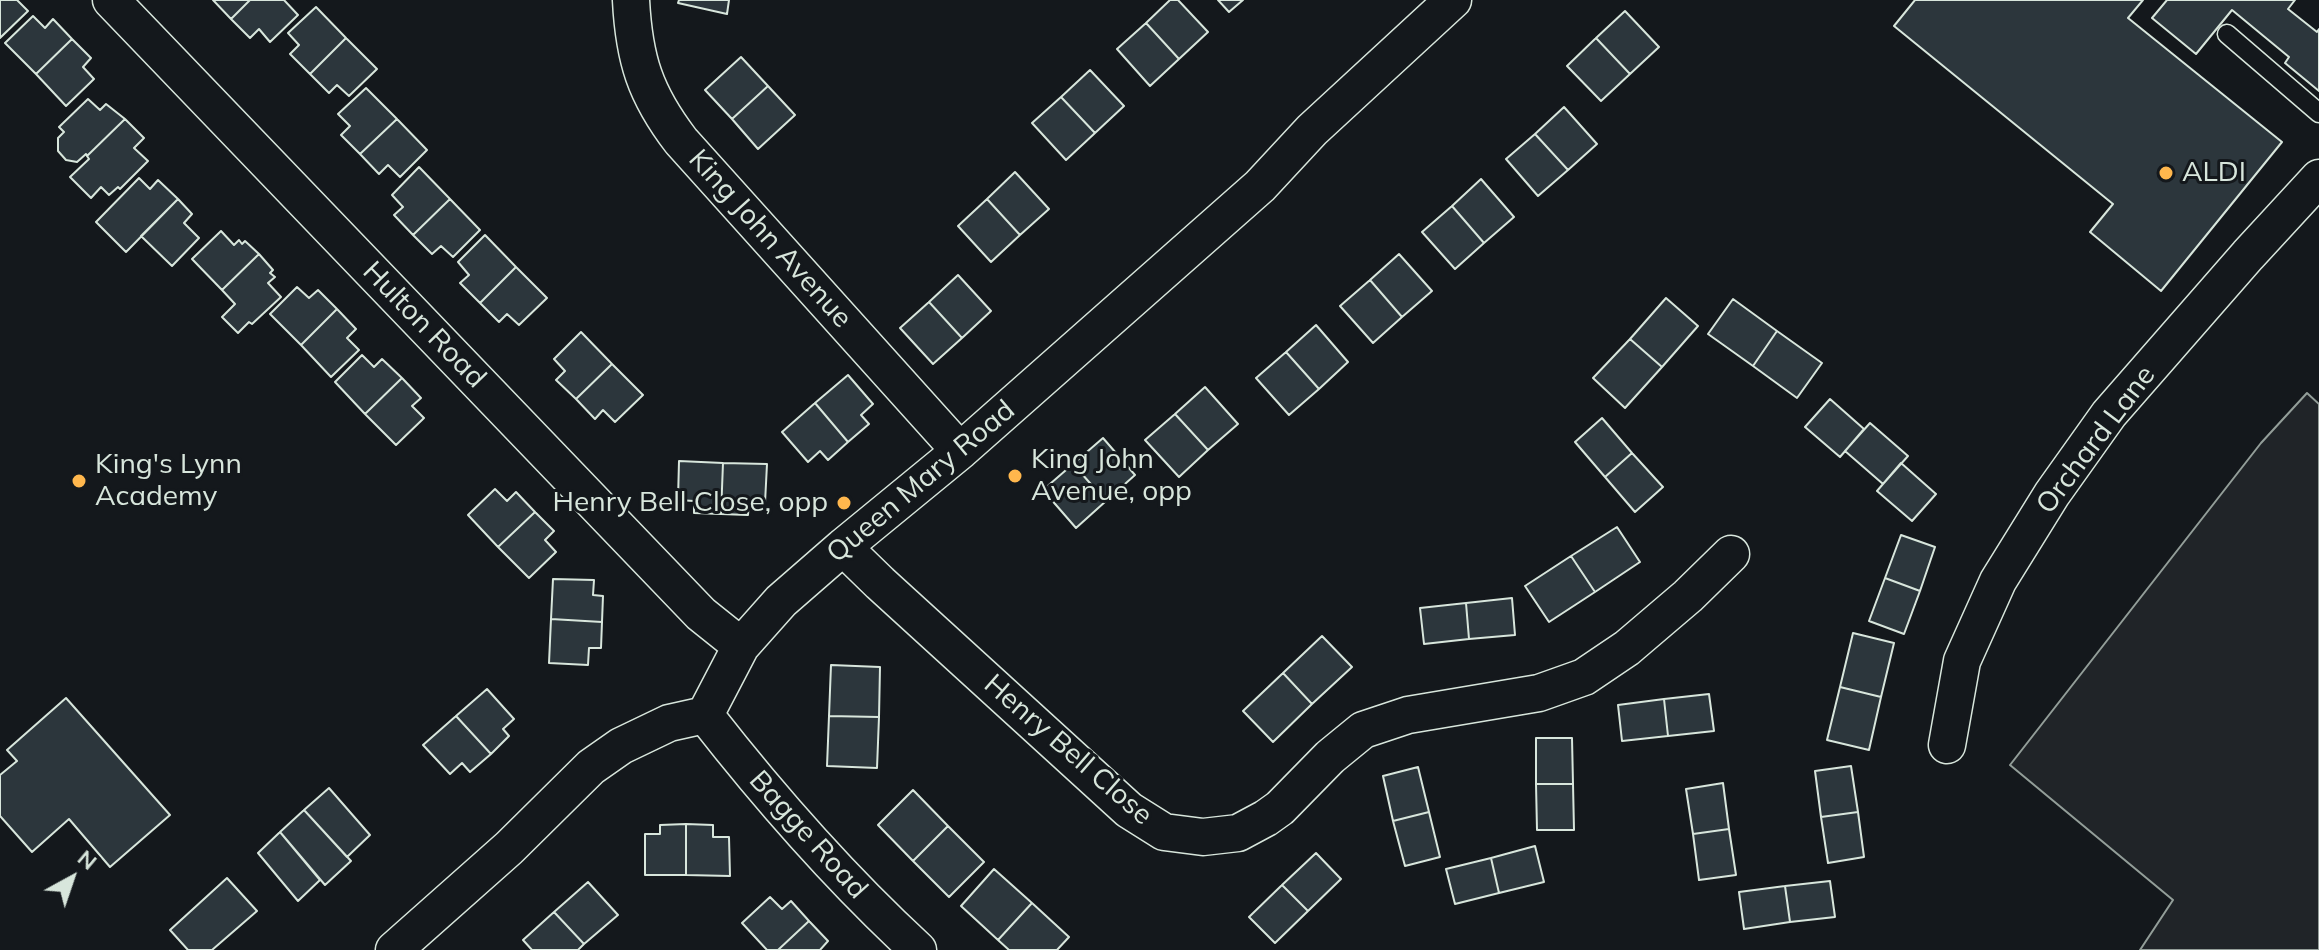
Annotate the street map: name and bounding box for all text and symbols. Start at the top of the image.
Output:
street label: King John Avenue [681,143,859,335]
place label: ALDI [2182,156,2246,190]
marker: ALDI [2157,164,2175,182]
street label: Hulton Road [356,255,492,395]
street label: Orchard Lane [2029,359,2163,521]
street label: Queen Mary Road [820,394,1022,570]
place label: King John Avenue, opp [1031,443,1192,509]
place label: King's Lynn Academy [95,448,242,514]
marker: King John Avenue, opp [1006,467,1024,485]
marker: King's Lynn Academy [70,472,88,490]
place label: Henry Bell Close, opp [553,486,828,520]
marker: Henry Bell Close, opp [835,494,853,512]
street label: Henry Bell Close [977,668,1159,832]
street label: Bagge Road [742,764,874,906]
north arrow [32,838,112,918]
text: N [72,844,103,876]

